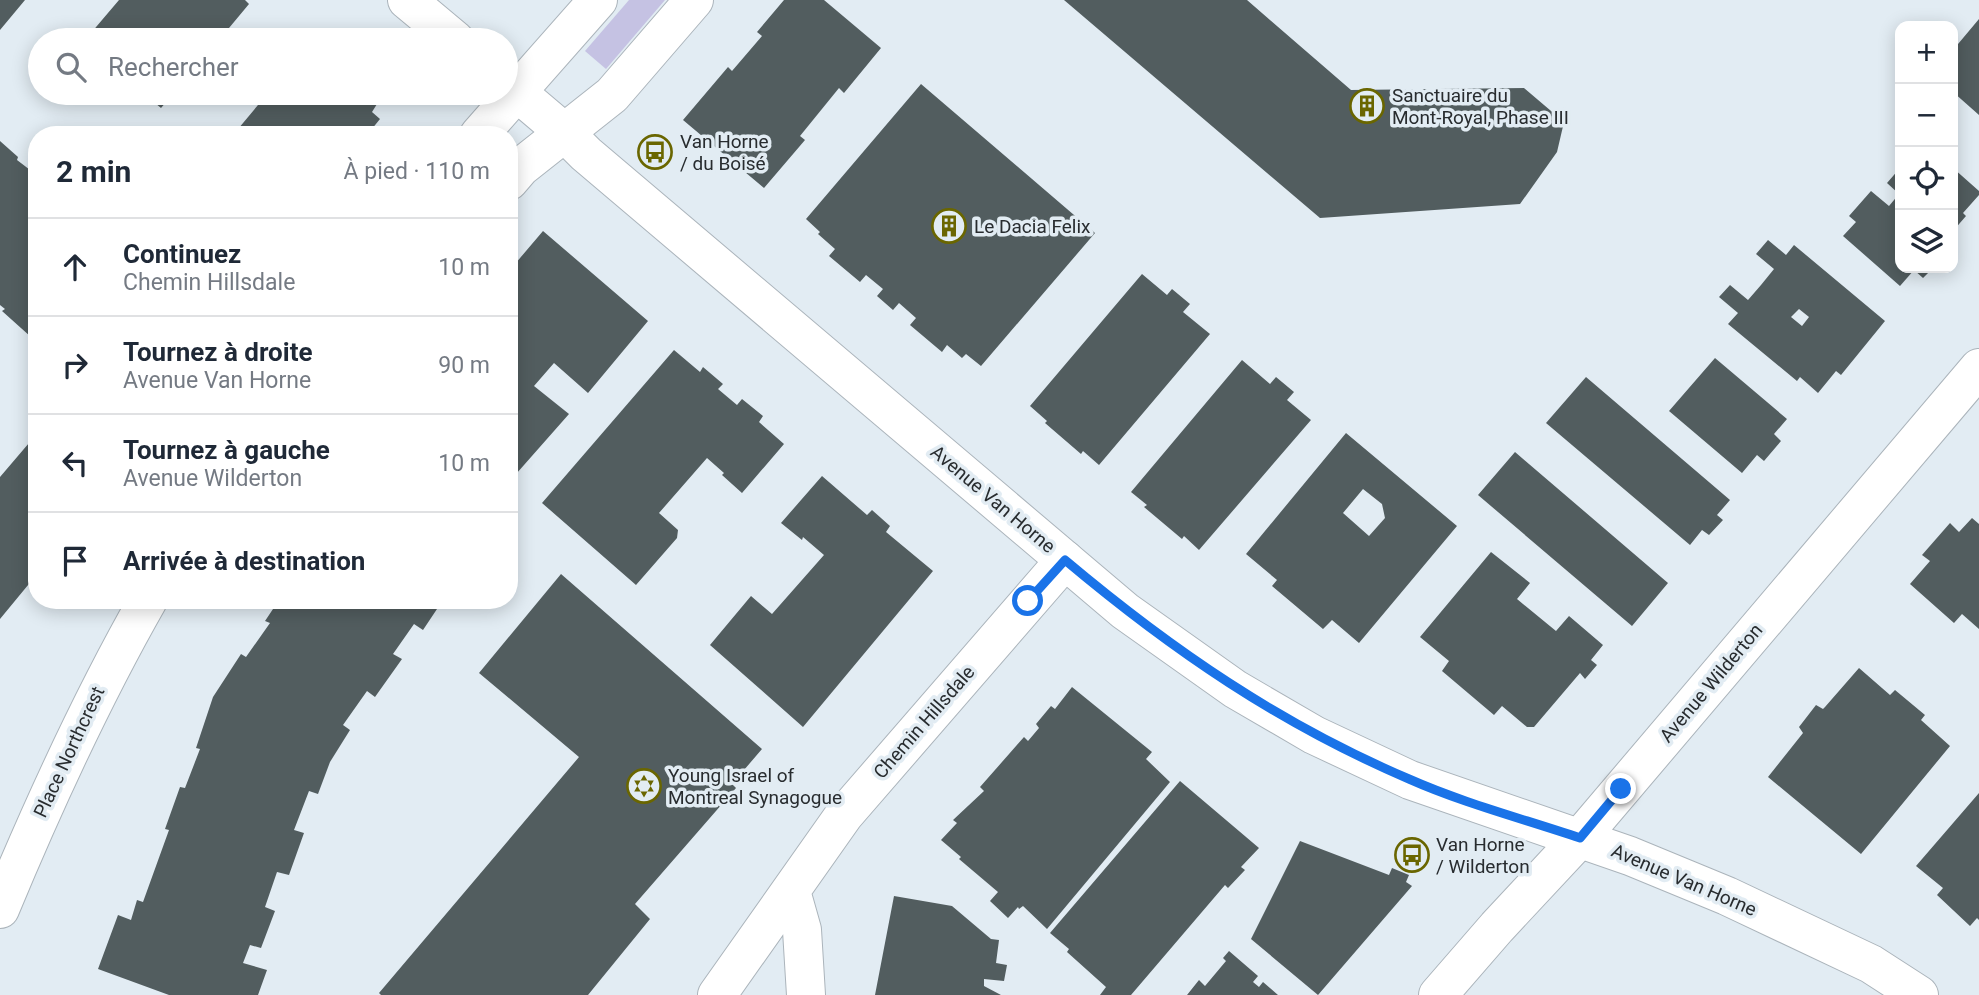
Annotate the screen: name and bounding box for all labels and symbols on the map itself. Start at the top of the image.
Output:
place label: Sanctuaire du Mont-Royal, Phase III [1392,84,1569,129]
building icon: Sanctuaire du Mont-Royal, Phase III [1348,87,1386,125]
place label: Van Horne / du Boisé [680,130,769,175]
bus stop icon: Van Horne / du Boisé [636,133,674,171]
building icon: Le Dacia Felix [930,207,968,245]
place label: Le Dacia Felix [974,215,1091,238]
street label: Avenue Van Horne [926,440,1060,558]
route start [1012,585,1043,616]
street label: Avenue Wilderton [1655,619,1767,747]
street label: Chemin Hillsdale [869,661,979,783]
street label: Place Northcrest [29,683,109,821]
place label: Young Israel of Montreal Synagogue [668,764,842,809]
synagogue icon: Young Israel of Montreal Synagogue [625,767,663,805]
route end [1605,773,1636,804]
place label: Van Horne / Wilderton [1436,833,1530,878]
bus stop icon: Van Horne / Wilderton [1393,836,1431,874]
street label: Avenue Van Horne [1608,839,1760,921]

